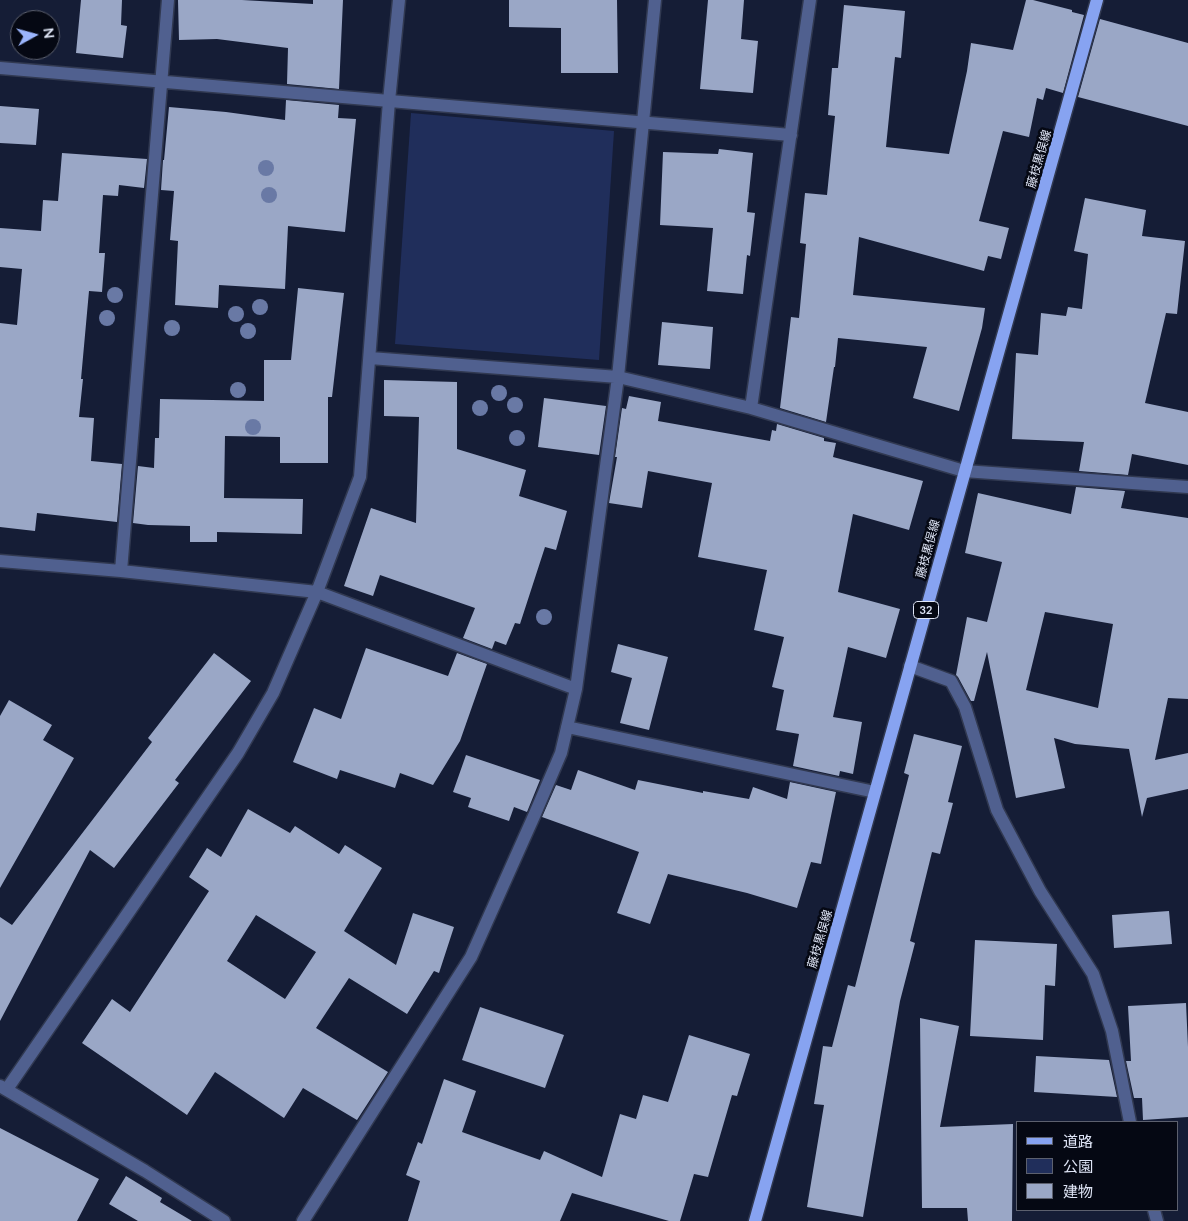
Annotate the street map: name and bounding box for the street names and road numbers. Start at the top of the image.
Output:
street label: 藤枝黒俣線 [1024,128,1054,190]
street label: 藤枝黒俣線 [913,518,943,580]
road number: 32 [914,602,938,618]
street label: 藤枝黒俣線 [805,908,835,970]

